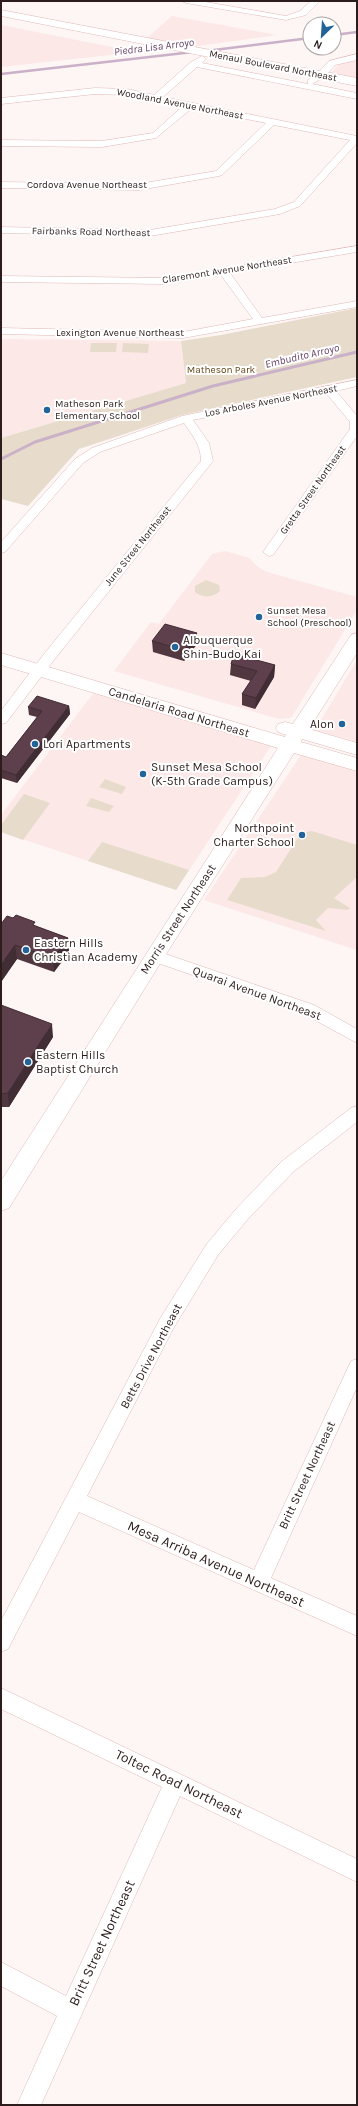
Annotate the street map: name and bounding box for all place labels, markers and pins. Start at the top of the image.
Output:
place label: Matheson Park Elementary School [55,398,140,422]
marker: Matheson Park Elementary School [42,405,52,415]
place label: Sunset Mesa School (Preschool) [267,605,352,629]
marker: Sunset Mesa School (Preschool) [254,612,264,622]
place label: Albuquerque Shin-Budo Kai [183,633,261,661]
marker: Albuquerque Shin-Budo Kai [170,642,180,652]
place label: Alon [310,717,334,731]
marker: Alon [337,719,347,729]
place label: Lori Apartments [43,737,131,751]
marker: Lori Apartments [30,739,40,749]
place label: Sunset Mesa School (K-5th Grade Campus) [151,760,273,788]
marker: Sunset Mesa School (K-5th Grade Campus) [138,769,148,779]
place label: Northpoint Charter School [213,821,294,849]
marker: Northpoint Charter School [297,830,307,840]
place label: Eastern Hills Christian Academy [34,936,138,964]
marker: Eastern Hills Christian Academy [21,945,31,955]
place label: Eastern Hills Baptist Church [36,1048,118,1076]
marker: Eastern Hills Baptist Church [23,1057,33,1067]

